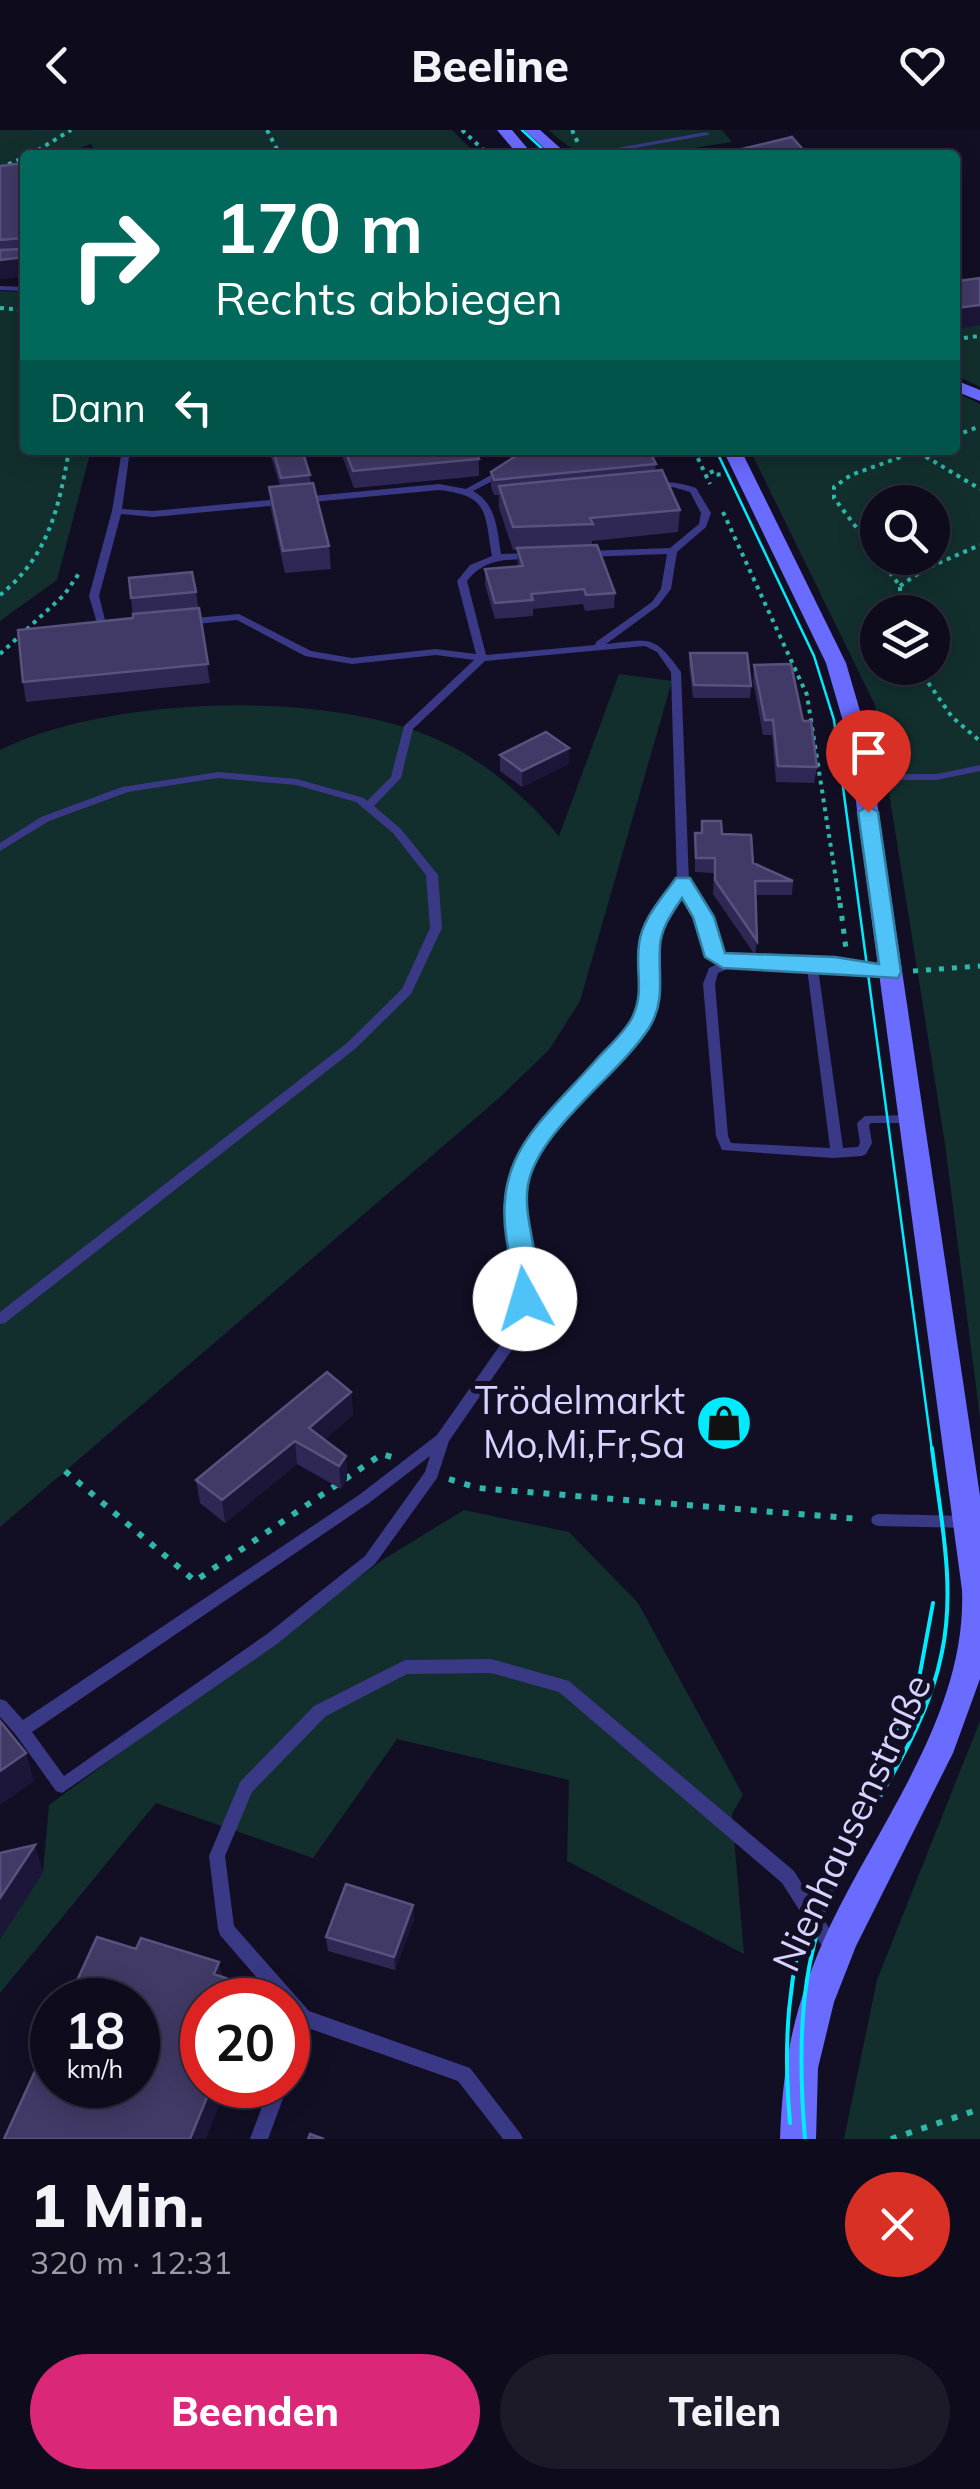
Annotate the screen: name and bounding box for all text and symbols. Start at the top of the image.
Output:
text: Beeline [411,37,569,93]
icon: back [30,38,85,93]
icon: heart [895,38,950,93]
text: 170 m [215,183,423,271]
icon: right [50,190,180,320]
text: Rechts abbiegen [215,270,563,326]
icon: left [166,380,221,435]
text: Dann [50,384,146,432]
map controls [860,485,950,685]
button: search [860,485,950,575]
button: layers [860,595,950,685]
pin [826,710,911,813]
icon: arrive [841,725,896,780]
position arrow [473,1247,577,1351]
place label: Trödelmarkt Mo,Mi,Fr,Sa [475,1376,685,1468]
shop icon: Trödelmarkt Mo,Mi,Fr,Sa [694,1393,754,1453]
street label: Nienhausenstraße [761,1666,941,1979]
speed limit sign: 20 [180,1978,310,2108]
text: 18 [65,1999,125,2062]
text: km/h [67,2053,123,2084]
text: 1 Min. [30,2167,204,2242]
button: close [845,2172,950,2277]
text: 320 m · 12:31 [30,2242,232,2282]
button: Beenden [30,2354,480,2469]
button: Teilen [500,2354,950,2469]

